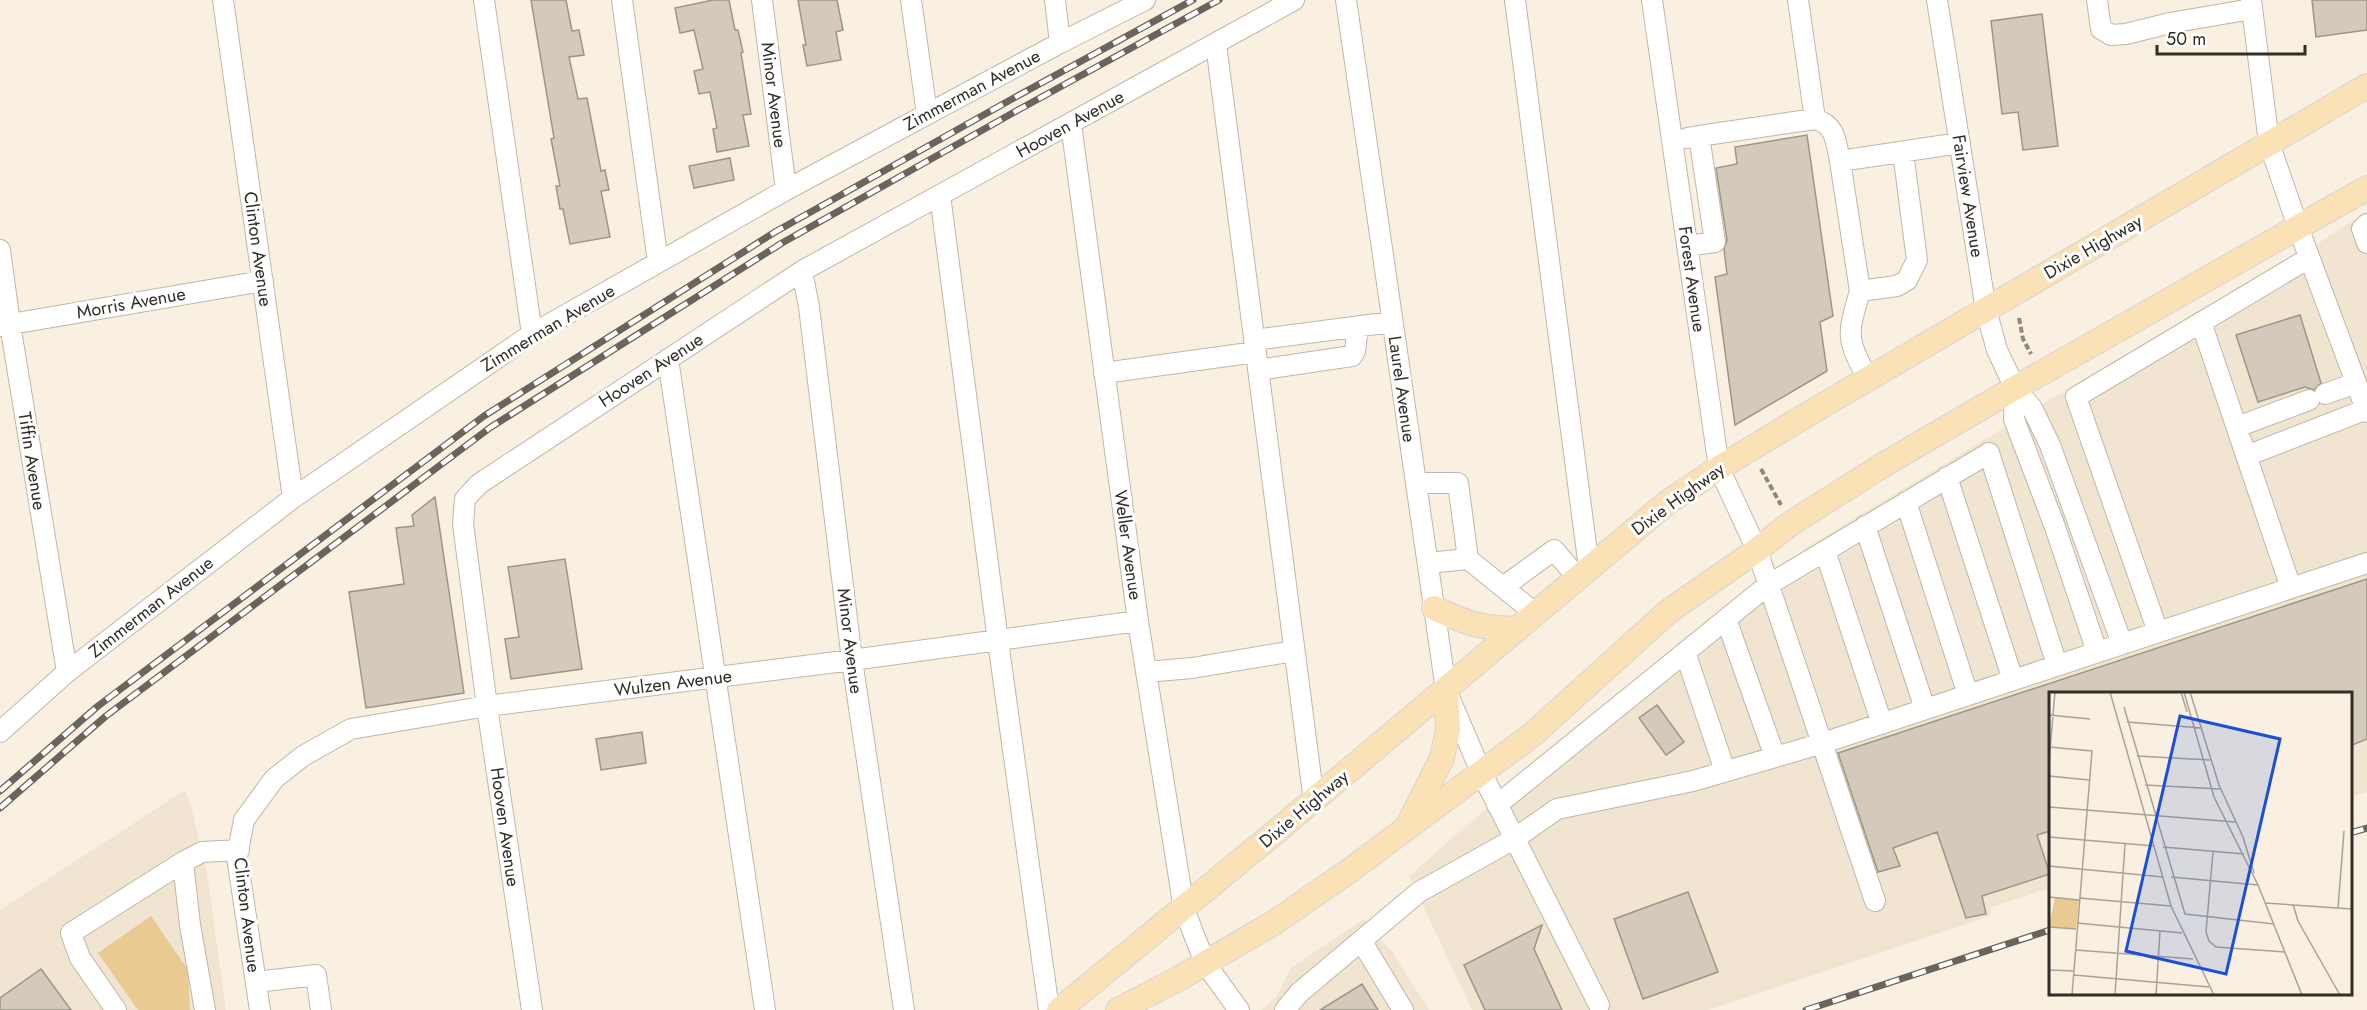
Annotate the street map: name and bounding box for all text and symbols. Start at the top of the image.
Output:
scale bar [2157,18,2306,56]
text: 50 m [2166,26,2206,52]
street label: Minor Avenue [755,41,793,149]
street label: Zimmerman Avenue [899,43,1045,137]
street label: Hooven Avenue [1011,84,1129,164]
street label: Fairview Avenue [1945,133,1991,259]
street label: Clinton Avenue [237,190,279,308]
street label: Dixie Highway [2039,208,2147,286]
street label: Forest Avenue [1672,224,1712,334]
street label: Zimmerman Avenue [476,278,620,378]
street label: Morris Avenue [74,281,188,325]
street label: Hooven Avenue [594,326,708,414]
street label: Laurel Avenue [1382,334,1422,444]
street label: Tiffin Avenue [11,410,53,512]
street label: Dixie Highway [1626,456,1730,542]
street label: Weller Avenue [1107,488,1149,602]
street label: Zimmerman Avenue [83,550,219,664]
street label: Minor Avenue [831,587,869,695]
street label: Wulzen Avenue [613,663,733,703]
inset map [2049,692,2352,995]
street label: Dixie Highway [1254,764,1354,854]
street label: Hooven Avenue [484,766,526,888]
street label: Clinton Avenue [227,856,267,974]

